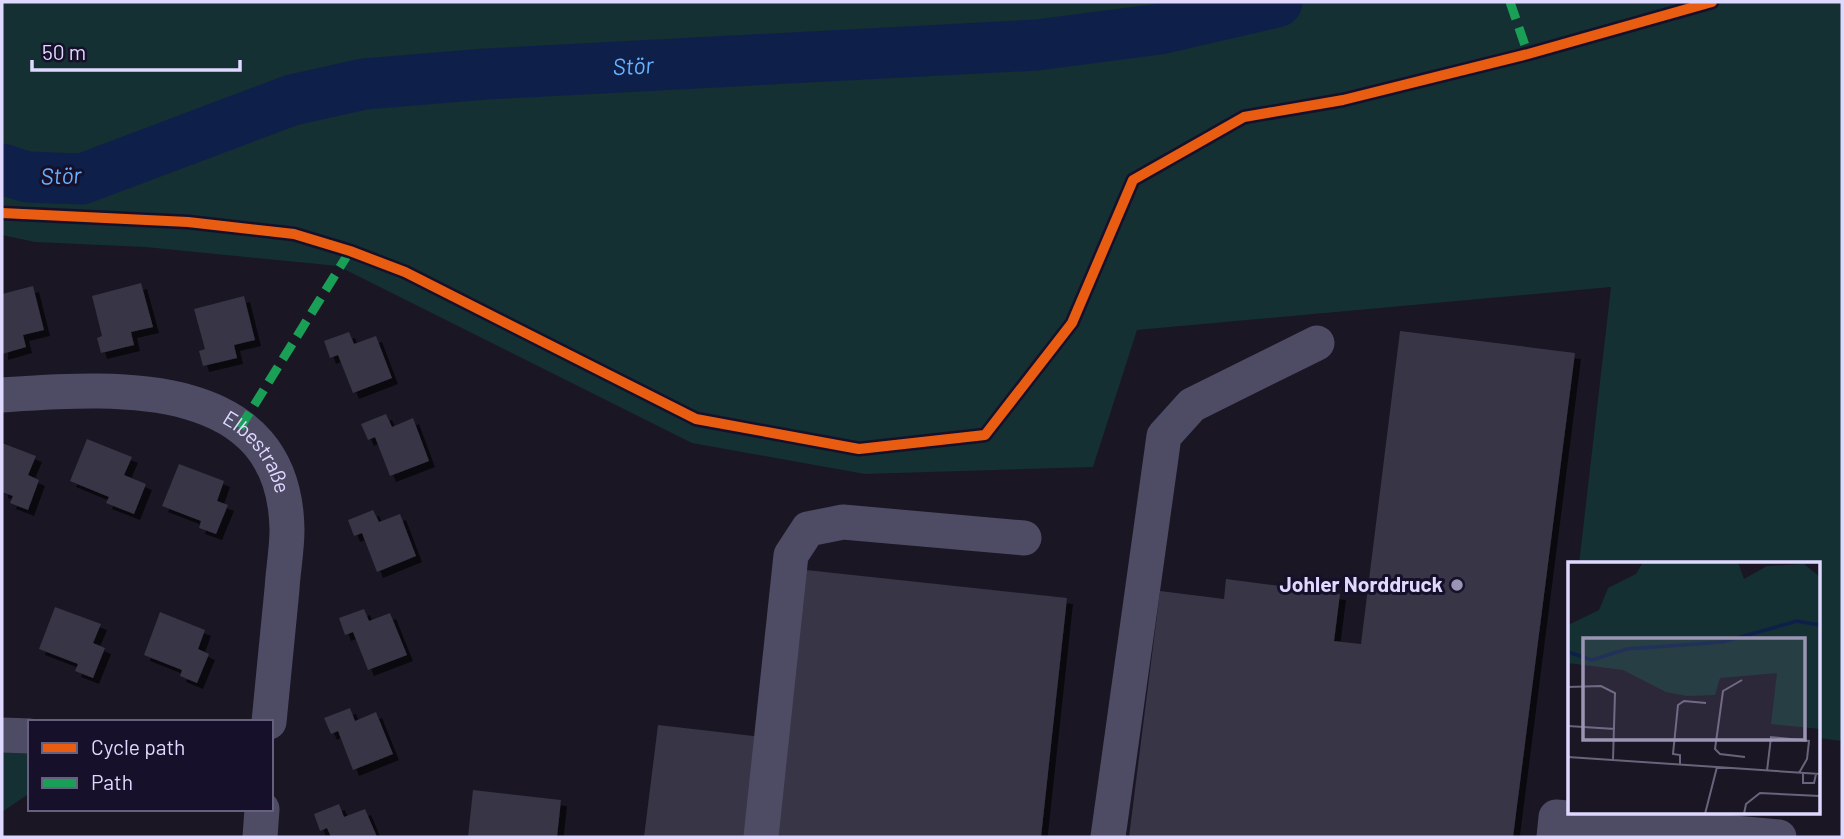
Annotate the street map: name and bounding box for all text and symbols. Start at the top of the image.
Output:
scale bar [32,28,240,72]
text: 50 m [42,39,86,64]
water label: Stör [612,50,655,80]
water label: Stör [40,160,83,190]
street label: Elbestraße [219,404,296,496]
inset map [1568,562,1820,814]
place label: Johler Norddruck [1280,571,1443,596]
marker: Johler Norddruck [1449,577,1465,593]
legend [28,720,273,811]
text: Cycle path [91,734,185,759]
text: Path [91,769,133,794]

